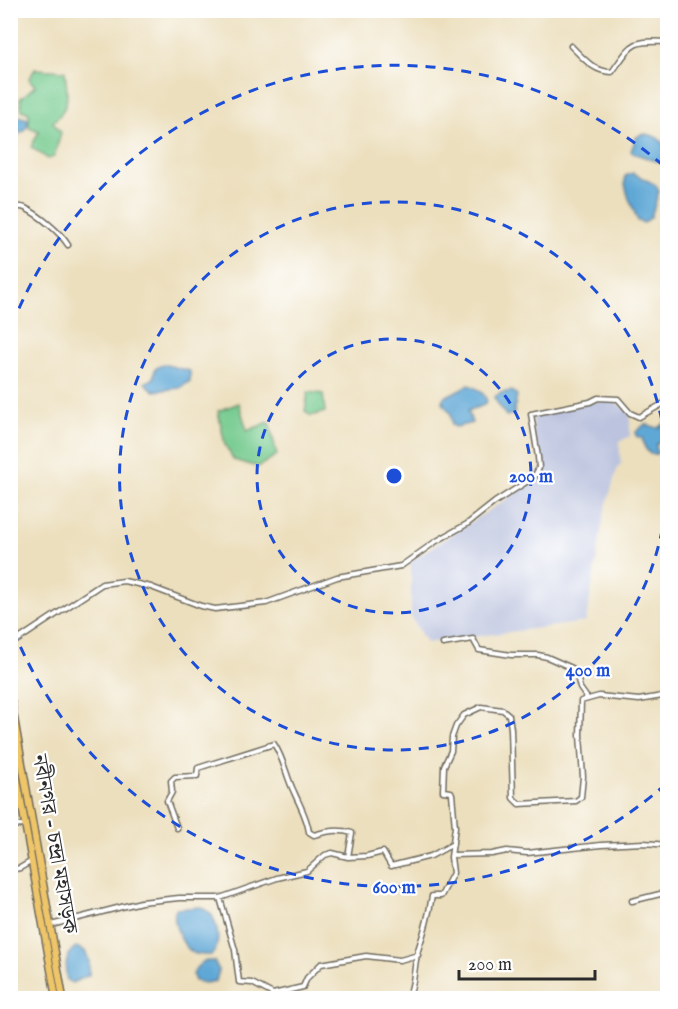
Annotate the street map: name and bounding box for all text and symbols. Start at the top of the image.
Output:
centre of rings [384,466,404,486]
text: 200 m [509,466,553,489]
text: 400 m [566,660,610,683]
street label: নবীনগর - চন্দ্রা মহাসড়ক [25,751,83,937]
text: 600 m [372,877,416,900]
scale bar [459,943,596,981]
text: 200 m [468,954,512,977]

